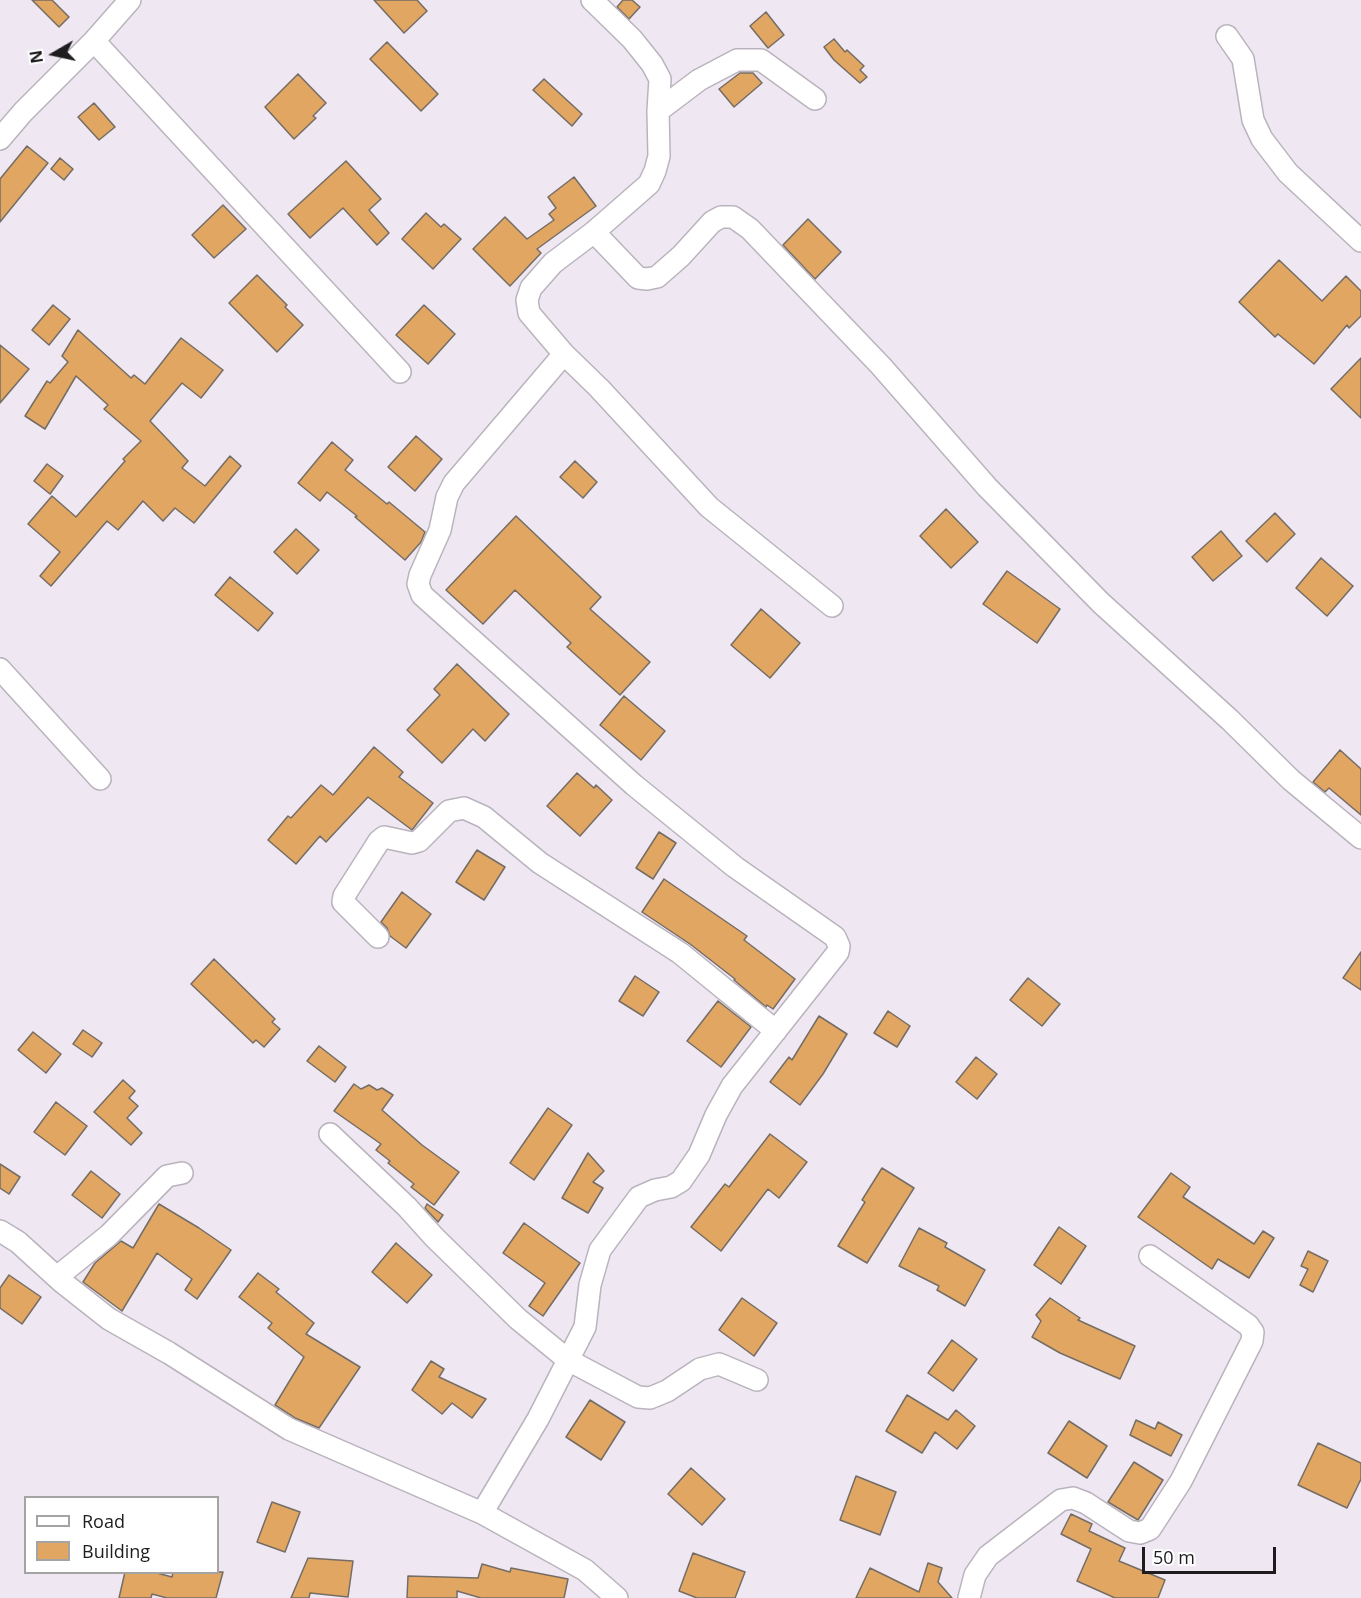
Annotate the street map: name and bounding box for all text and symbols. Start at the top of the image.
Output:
north arrow [24,24,84,84]
text: N [24,49,48,65]
legend [24,1496,219,1574]
text: Road [82,1509,125,1533]
scale bar [1145,1535,1278,1573]
text: Building [82,1539,150,1563]
text: 50 m [1153,1545,1195,1569]

